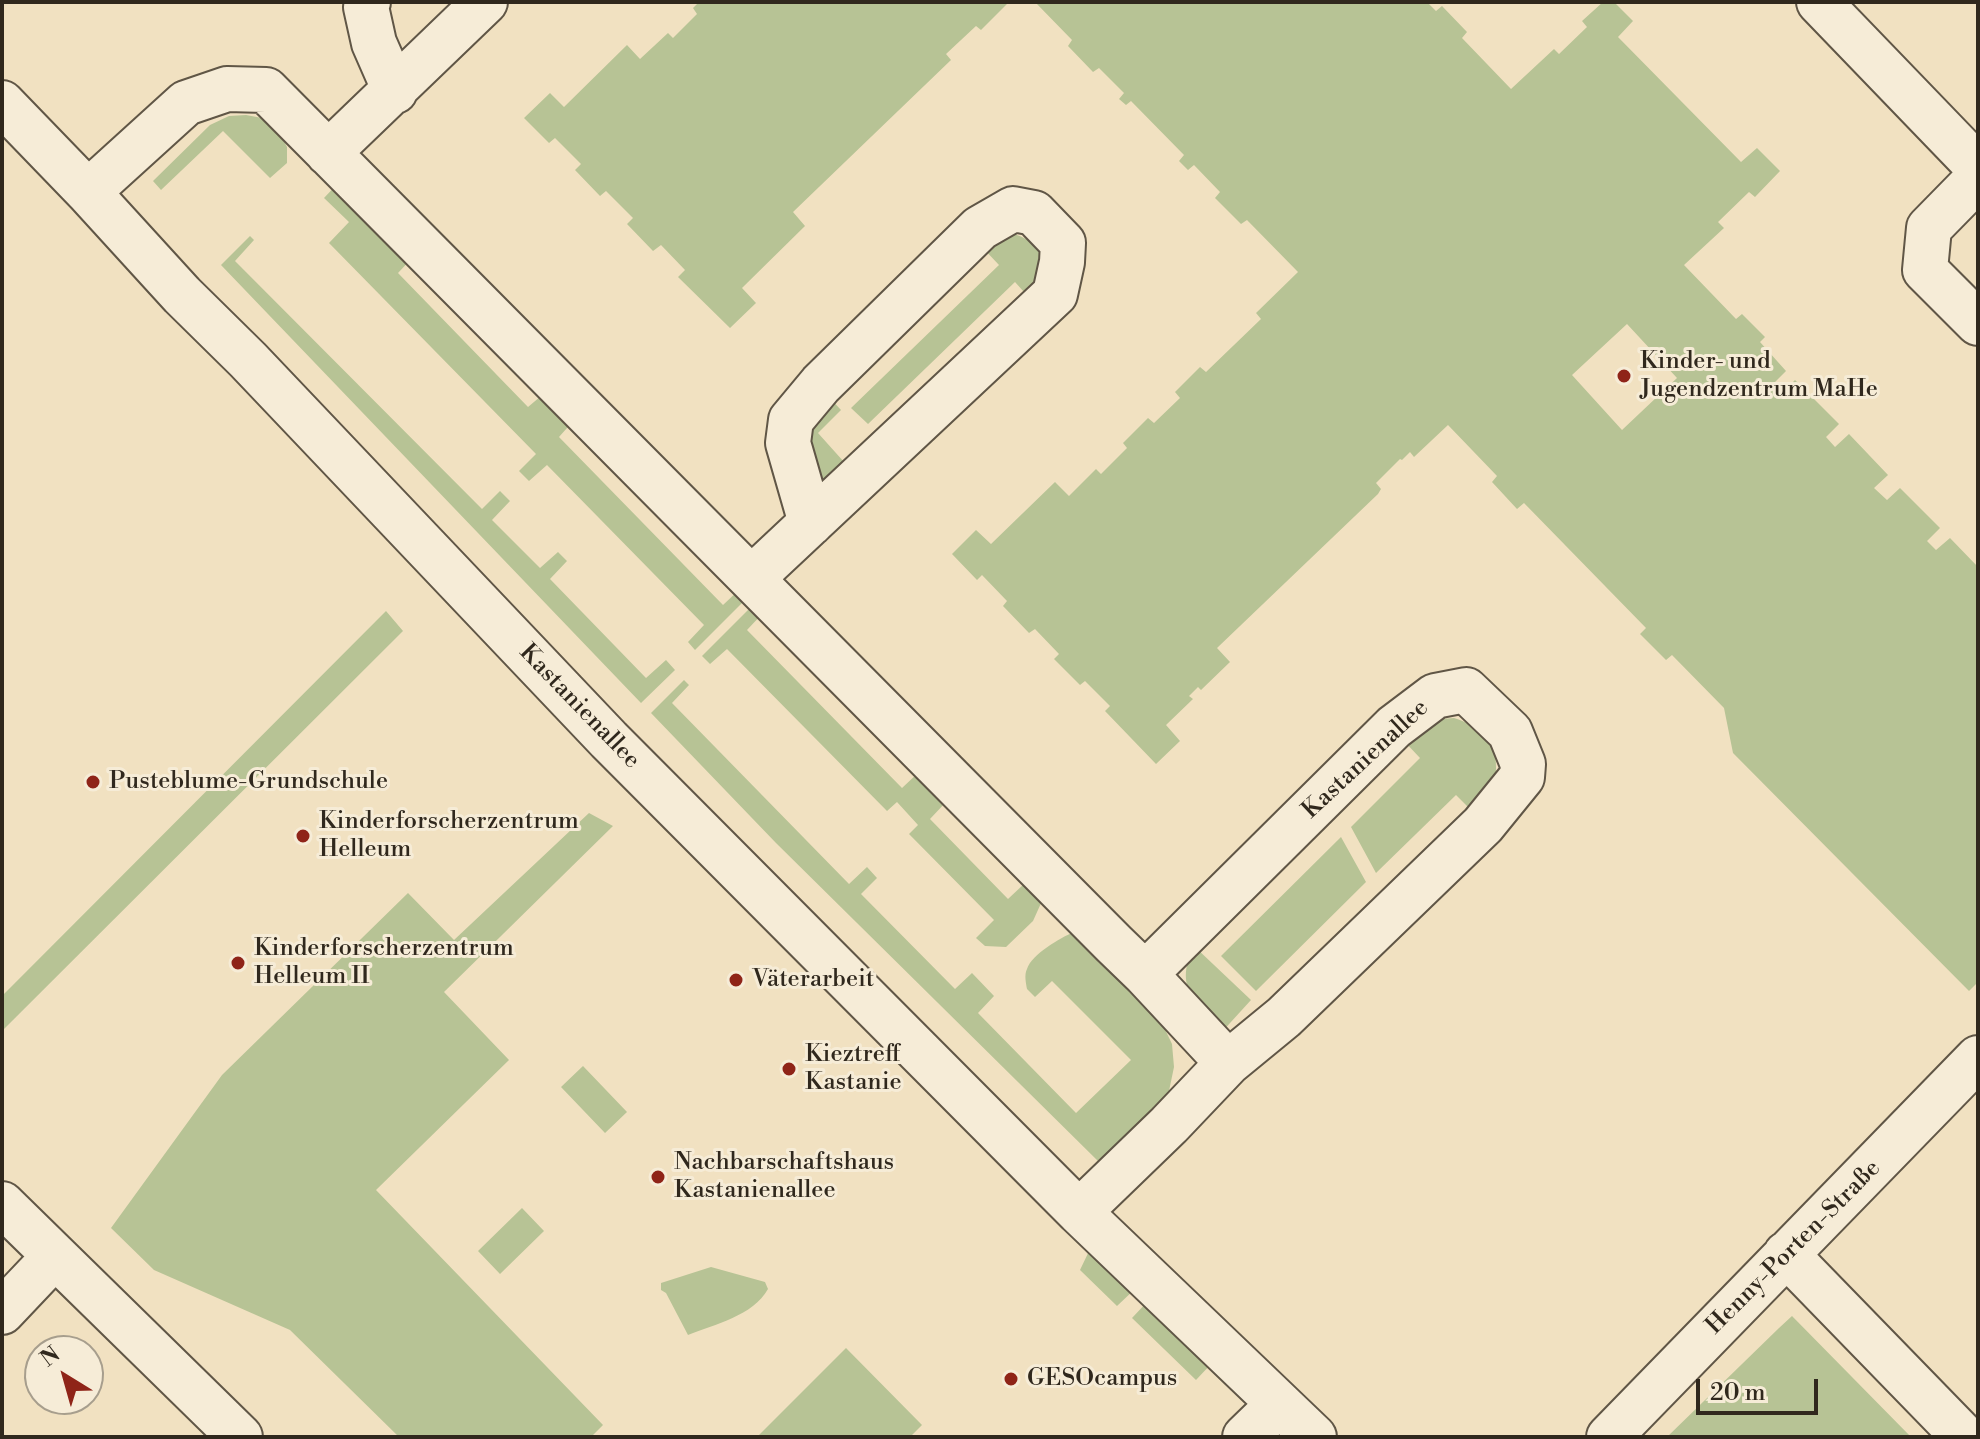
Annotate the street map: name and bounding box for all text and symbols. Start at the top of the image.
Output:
place label: Kinder- und Jugendzentrum MaHe [1640,348,1878,404]
marker: Kinder- und Jugendzentrum MaHe [1615,367,1633,385]
street label: Kastanienallee [513,639,645,775]
street label: Kastanienallee [1297,694,1435,826]
place label: Pusteblume-Grundschule [109,768,388,796]
marker: Pusteblume-Grundschule [84,773,102,791]
place label: Kinderforscherzentrum Helleum [319,808,579,864]
marker: Kinderforscherzentrum Helleum [294,827,312,845]
place label: Kinderforscherzentrum Helleum II [254,935,514,991]
marker: Kinderforscherzentrum Helleum II [229,954,247,972]
place label: Väterarbeit [752,966,874,994]
marker: Väterarbeit [727,971,745,989]
place label: Kieztreff Kastanie [805,1041,902,1097]
marker: Kieztreff Kastanie [780,1060,798,1078]
place label: Nachbarschaftshaus Kastanienallee [674,1149,894,1205]
street label: Henny-Porten-Straße [1701,1155,1887,1341]
marker: Nachbarschaftshaus Kastanienallee [649,1168,667,1186]
north arrow [24,1335,104,1415]
text: N [35,1341,66,1373]
scale bar [1700,1363,1822,1413]
place label: GESOcampus [1027,1365,1177,1393]
marker: GESOcampus [1002,1370,1020,1388]
text: 20 m [1710,1378,1766,1408]

